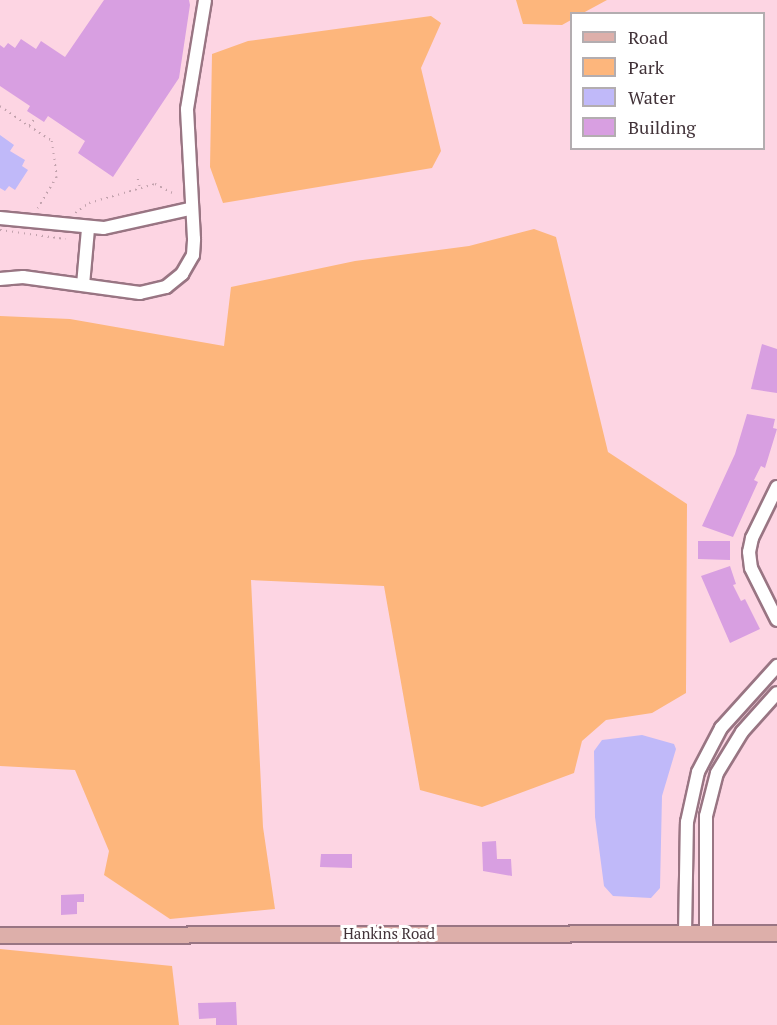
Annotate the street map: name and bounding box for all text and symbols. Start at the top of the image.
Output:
legend [570,12,765,150]
text: Road [628,25,668,49]
text: Park [628,55,664,79]
text: Water [628,85,675,109]
text: Building [628,115,696,139]
street label: Hankins Road [343,925,435,943]

